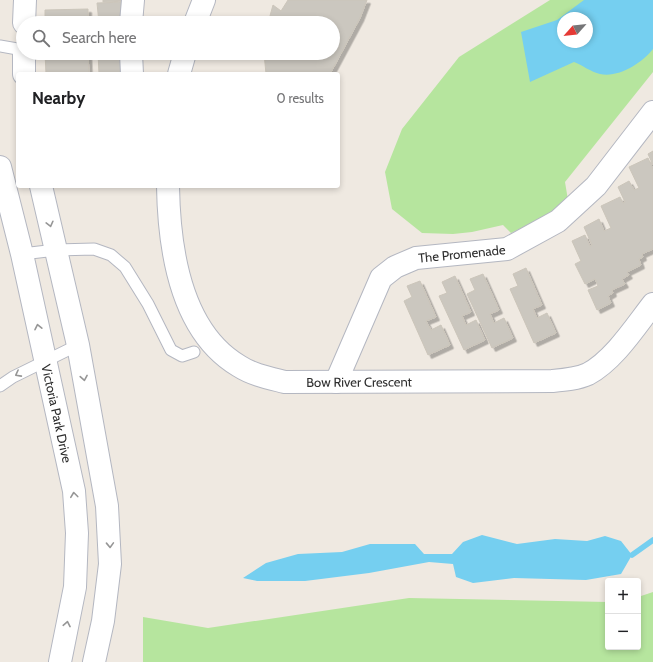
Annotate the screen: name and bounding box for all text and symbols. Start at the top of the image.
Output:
north arrow [557,12,593,48]
search box [16,16,340,60]
icon: search [30,27,52,49]
text: Search here [62,29,137,47]
text: Nearby [32,88,85,108]
text: 0 results [276,90,324,106]
one-way arrow [45,220,54,227]
street label: The Promenade [418,241,506,266]
one-way arrow [35,323,43,330]
street label: Victoria Park Drive [38,363,76,465]
one-way arrow [15,369,22,377]
street label: Bow River Crescent [306,374,413,390]
one-way arrow [80,375,88,381]
one-way arrow [70,492,79,498]
one-way arrow [106,542,114,548]
map controls [605,578,641,650]
button: + [605,578,641,614]
button: − [605,614,641,650]
one-way arrow [63,621,71,627]

